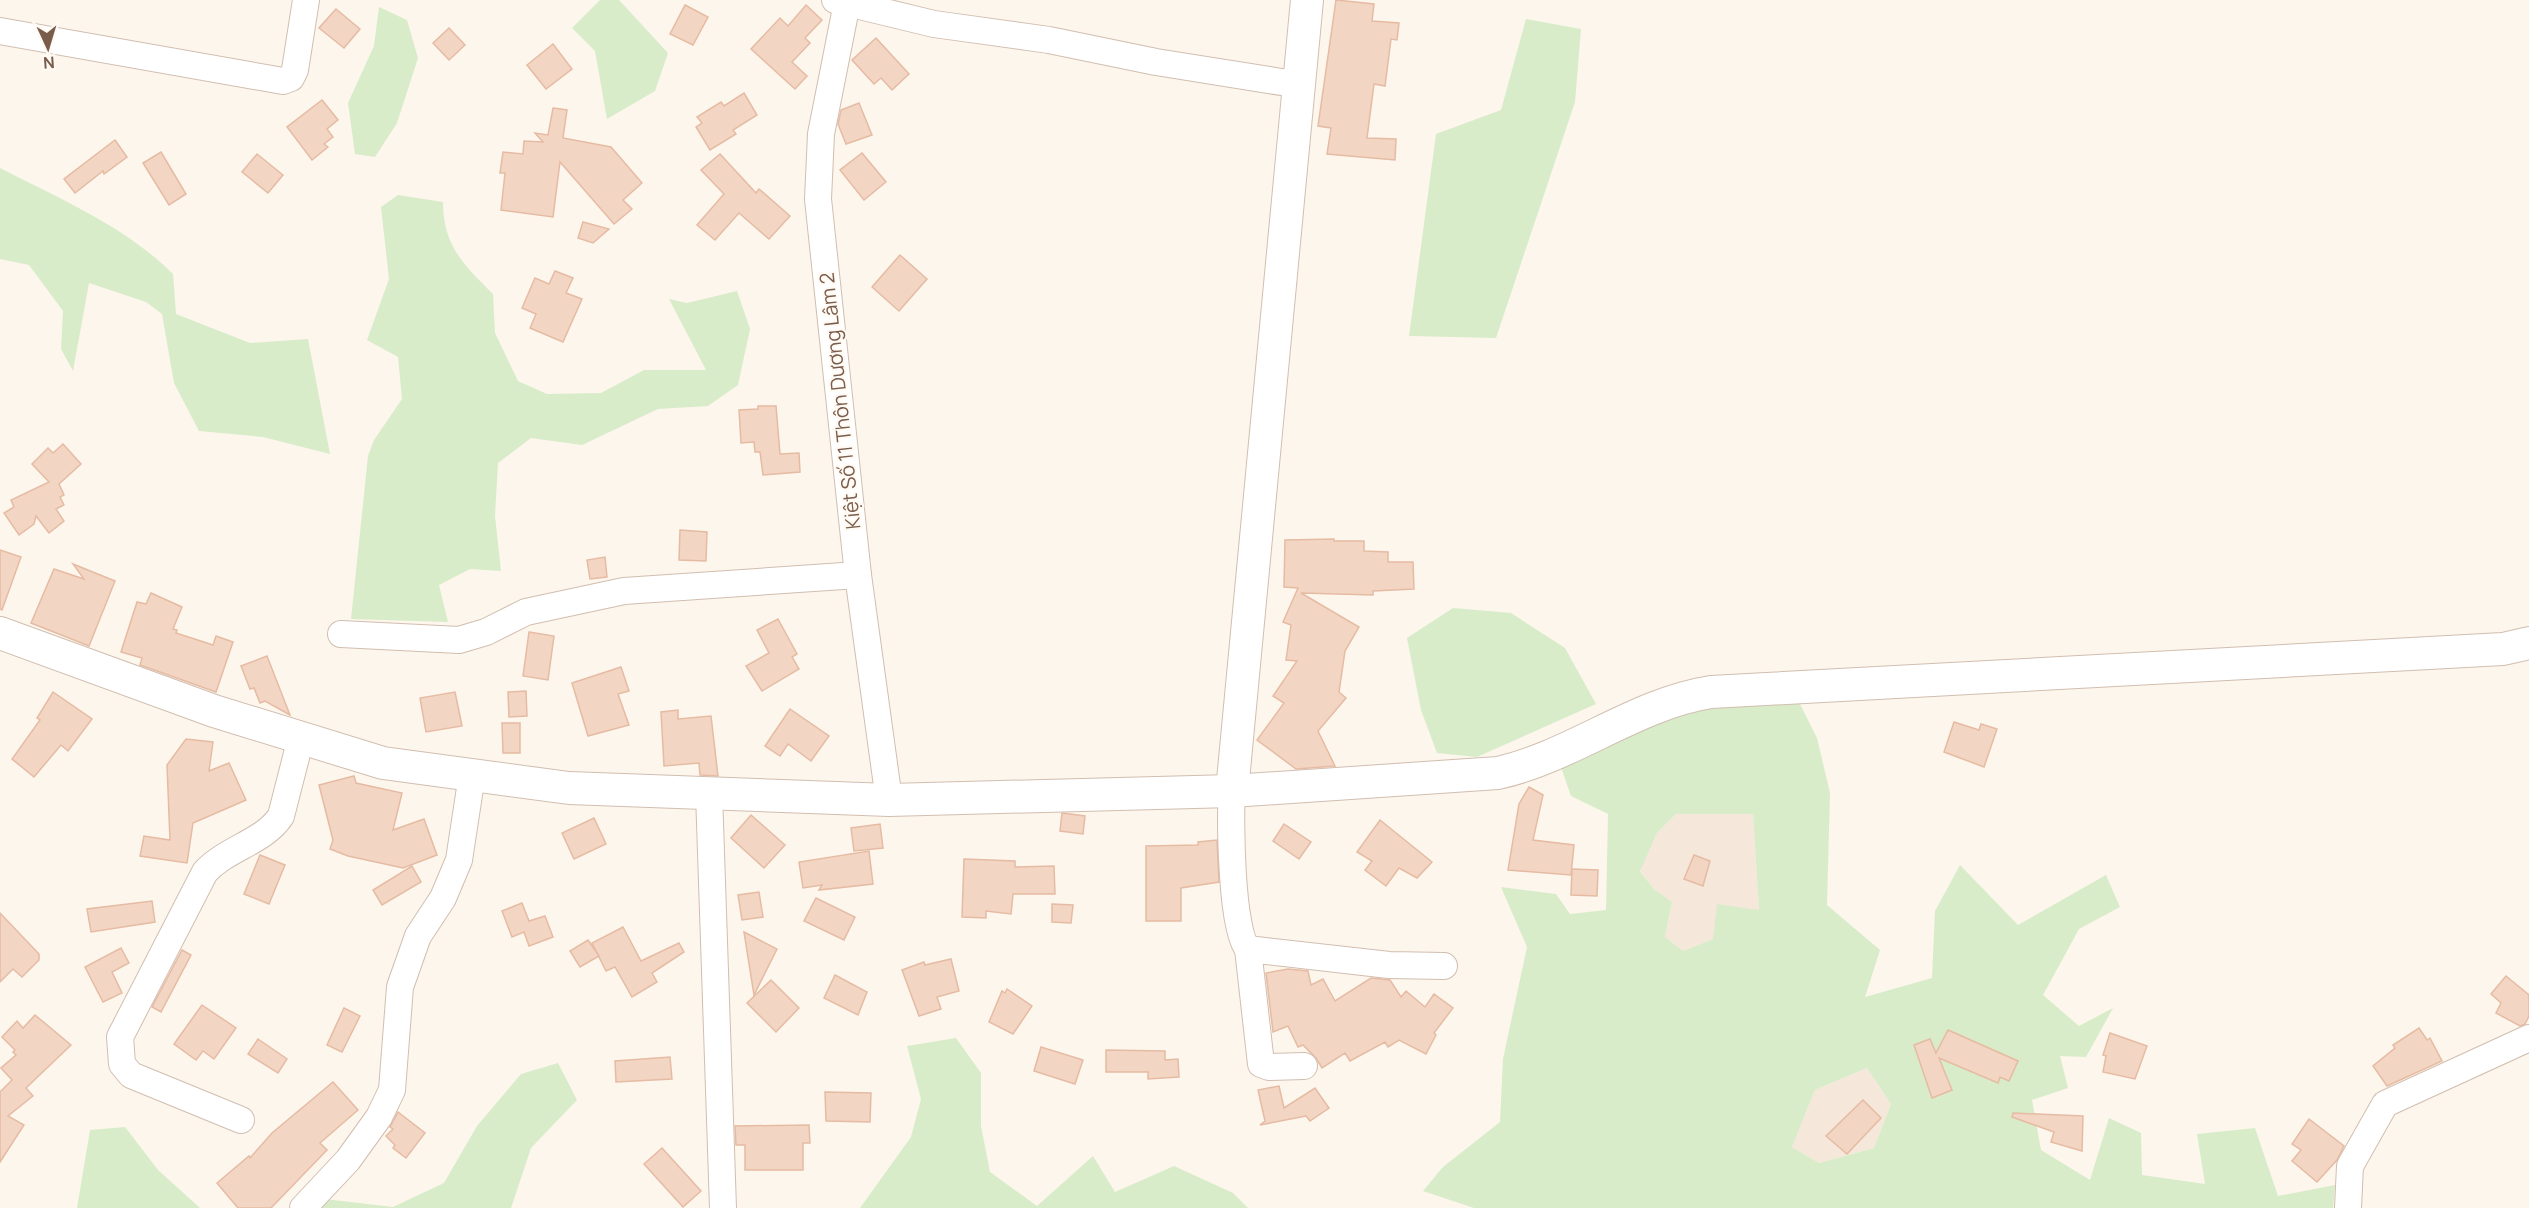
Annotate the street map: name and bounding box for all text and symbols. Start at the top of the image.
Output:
north arrow [18,18,78,78]
text: N [43,52,56,74]
street label: Kiệt Số 11 Thôn Dương Lâm 2 [813,271,866,531]

